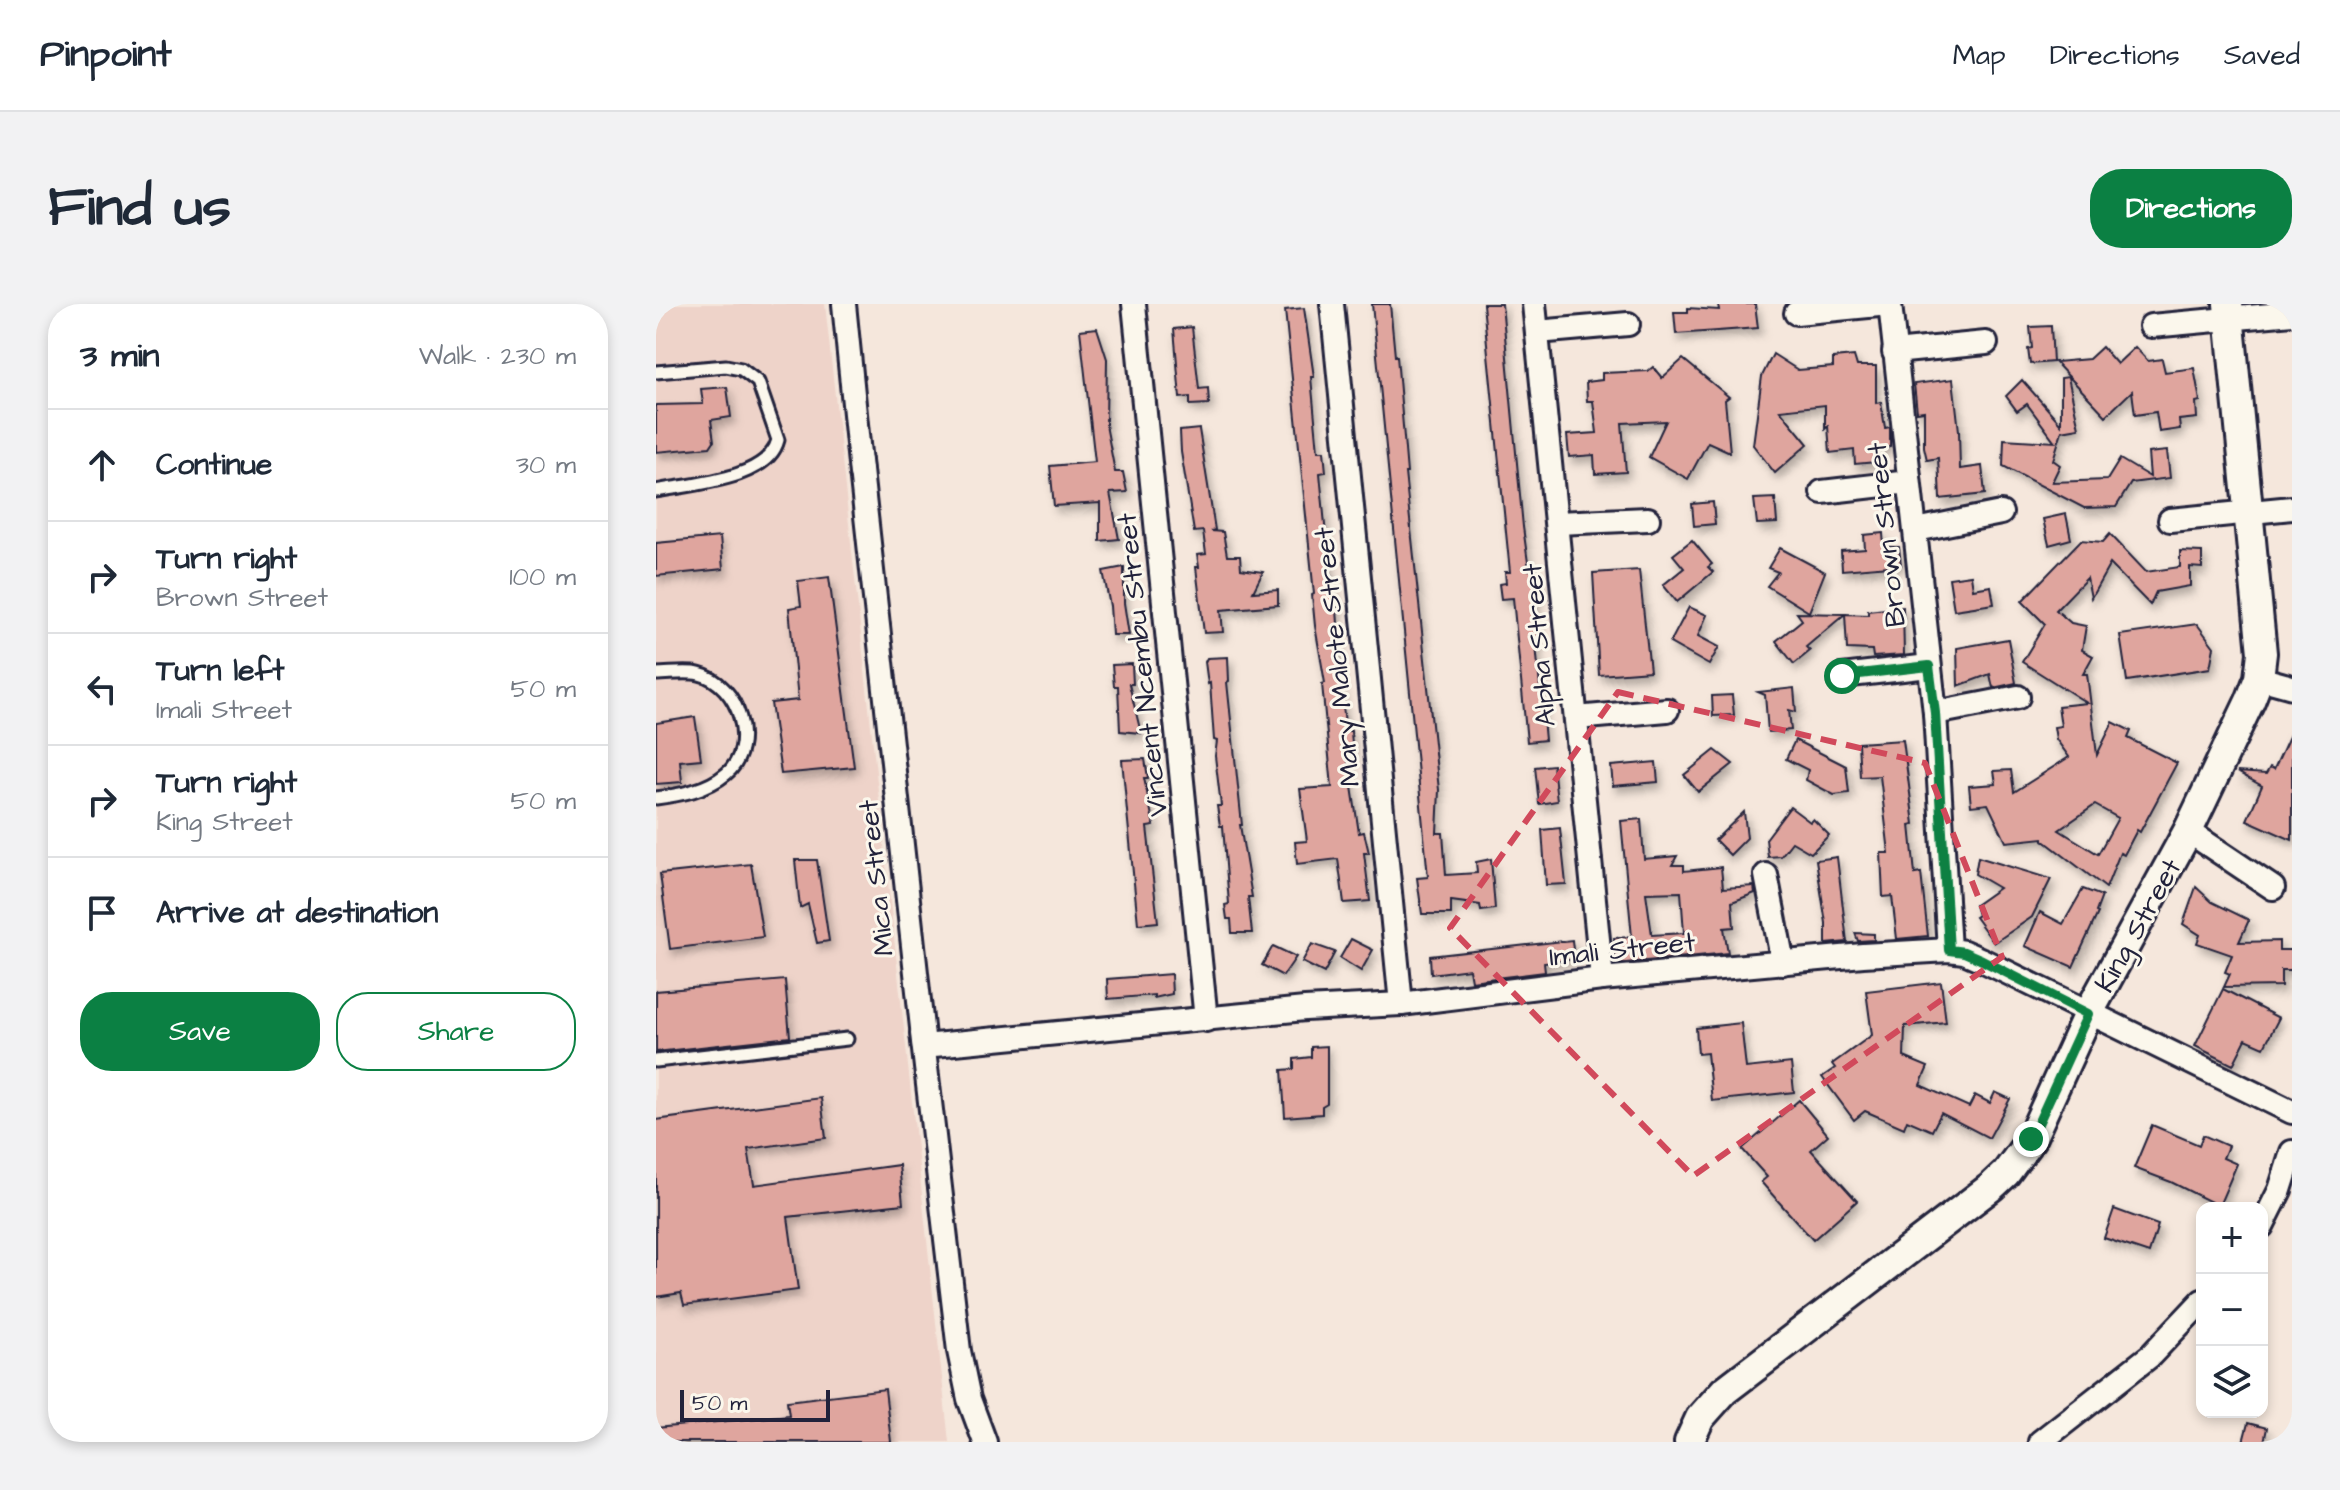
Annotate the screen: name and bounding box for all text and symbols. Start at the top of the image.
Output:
text: Pinpoint [40,29,172,81]
text: Map [1953,36,2006,75]
text: Directions [2050,36,2180,75]
text: Saved [2224,36,2300,75]
text: Find us [48,169,231,247]
button: Directions [2090,169,2292,248]
text: 3 min [80,332,160,380]
text: Walk · 230 m [419,338,576,374]
street label: Brown Street [1857,440,1916,629]
icon: ahead [80,443,124,487]
text: Continue [156,444,272,486]
text: 30 m [516,447,576,483]
street label: Vincent Ncembu Street [1107,510,1178,819]
street label: Mary Malote Street [1304,524,1373,789]
text: Turn right [156,538,297,580]
icon: right [80,555,124,599]
text: 100 m [509,559,576,595]
street label: Alpha Street [1513,561,1566,728]
text: Brown Street [156,580,328,616]
text: Turn left [156,650,284,692]
route start [1824,658,1860,694]
icon: left [80,667,124,711]
text: 50 m [511,671,576,707]
text: Imali Street [156,692,292,728]
text: Turn right [156,762,297,804]
icon: right [80,779,124,823]
text: 50 m [511,783,576,819]
street label: Mica Street [849,797,904,958]
text: King Street [156,804,293,840]
street label: King Street [2086,851,2192,1000]
icon: arrive [80,891,124,935]
text: Arrive at destination [156,892,438,934]
street label: Imali Street [1547,922,1698,977]
button: Save [80,992,320,1071]
button: Share [336,992,576,1071]
route end [2013,1121,2049,1157]
map controls [2196,1202,2268,1418]
button: + [2196,1202,2268,1274]
button: − [2196,1274,2268,1346]
button: layers [2196,1346,2268,1418]
scale bar [680,1386,830,1422]
text: 50 m [692,1388,747,1419]

